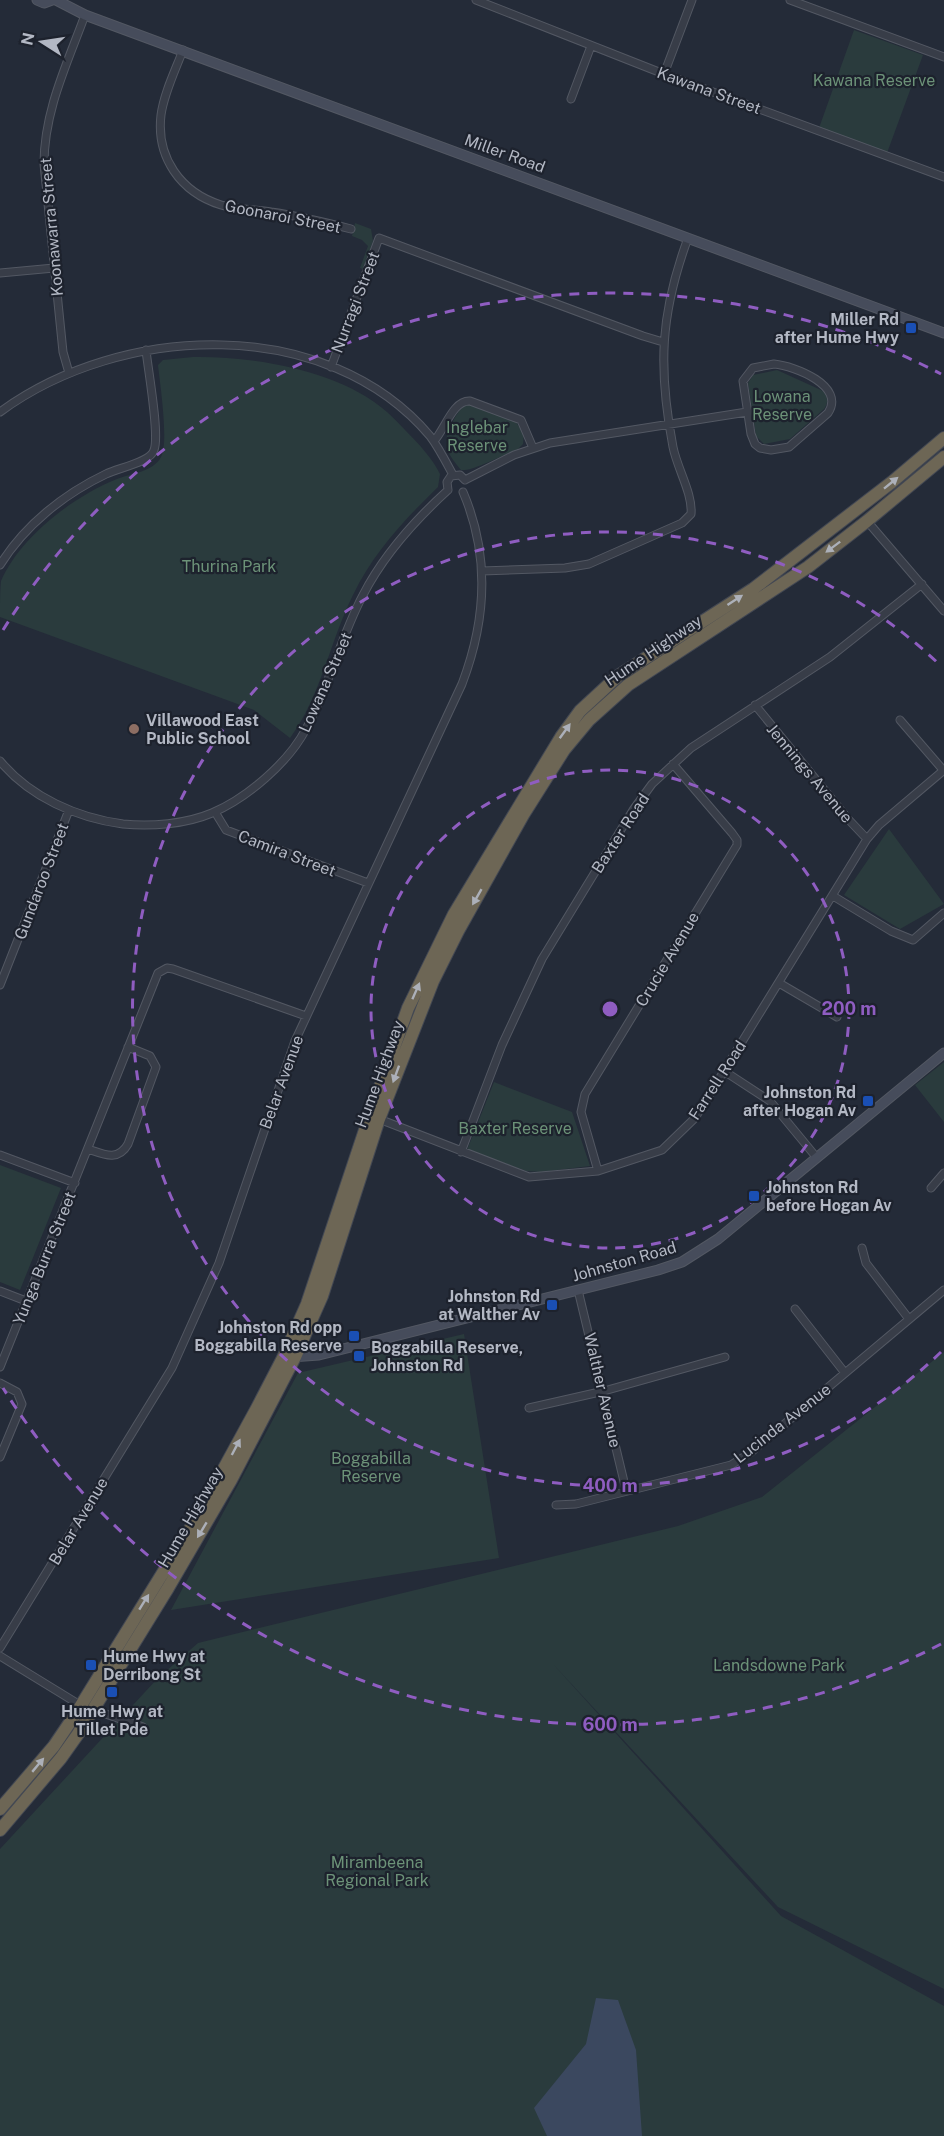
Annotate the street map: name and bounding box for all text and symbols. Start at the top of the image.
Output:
north arrow [12,12,72,72]
text: N [17,31,38,47]
street label: Kawana Street [654,63,763,118]
park label: Kawana Reserve [813,71,935,90]
street label: Miller Road [462,130,548,177]
street label: Koonawarra Street [36,157,67,297]
street label: Goonaroi Street [223,196,342,237]
street label: Nurragi Street [327,249,384,356]
place label: Miller Rd after Hume Hwy [775,310,899,347]
marker: Miller Rd after Hume Hwy [904,321,918,335]
park label: Lowana Reserve [752,387,812,424]
park label: Inglebar Reserve [446,418,508,455]
one-way arrow [883,476,899,489]
one-way arrow [826,541,842,553]
park label: Thurina Park [182,557,276,576]
one-way arrow [727,595,744,606]
street label: Hume Highway [601,611,706,690]
street label: Lowana Street [295,629,356,735]
place label: Villawood East Public School [146,711,259,748]
street label: Jennings Avenue [763,720,857,827]
marker: Villawood East Public School [127,722,141,736]
one-way arrow [559,723,571,738]
street label: Baxter Road [588,790,653,877]
street label: Gundaroo Street [10,820,72,942]
street label: Camira Street [235,826,338,881]
one-way arrow [472,889,482,906]
street label: Crucie Avenue [632,909,703,1010]
one-way arrow [411,982,420,999]
text: 200 m [822,998,876,1019]
centre of rings [600,999,620,1019]
street label: Hume Highway [351,1017,408,1130]
street label: Belar Avenue [256,1033,307,1132]
street label: Farrell Road [685,1037,750,1124]
one-way arrow [391,1065,400,1083]
place label: Johnston Rd after Hogan Av [743,1083,857,1120]
marker: Johnston Rd after Hogan Av [861,1094,875,1108]
park label: Baxter Reserve [458,1119,572,1138]
place label: Johnston Rd before Hogan Av [766,1178,892,1215]
street label: Yunga Burra Street [9,1189,80,1328]
marker: Johnston Rd before Hogan Av [747,1189,761,1203]
street label: Johnston Road [570,1238,678,1285]
place label: Johnston Rd at Walther Av [438,1287,541,1324]
marker: Johnston Rd at Walther Av [545,1298,559,1312]
place label: Johnston Rd opp Boggabilla Reserve [194,1318,342,1355]
marker: Johnston Rd opp Boggabilla Reserve [347,1329,361,1343]
street label: Walther Avenue [580,1331,625,1449]
place label: Boggabilla Reserve, Johnston Rd [371,1338,523,1375]
marker: Boggabilla Reserve, Johnston Rd [352,1349,366,1363]
street label: Lucinda Avenue [730,1380,835,1467]
one-way arrow [231,1438,241,1455]
park label: Boggabilla Reserve [331,1449,411,1486]
street label: Hume Highway [154,1463,227,1571]
street label: Belar Avenue [45,1474,112,1568]
text: 400 m [582,1475,638,1496]
one-way arrow [197,1522,207,1539]
one-way arrow [139,1594,150,1610]
place label: Hume Hwy at Derribong St [103,1647,206,1684]
park label: Landsdowne Park [713,1656,845,1675]
marker: Hume Hwy at Derribong St [84,1658,98,1672]
marker: Hume Hwy at Tillet Pde [105,1685,119,1699]
place label: Hume Hwy at Tillet Pde [61,1702,163,1739]
text: 600 m [582,1714,638,1735]
one-way arrow [31,1758,44,1773]
park label: Mirambeena Regional Park [325,1853,429,1890]

